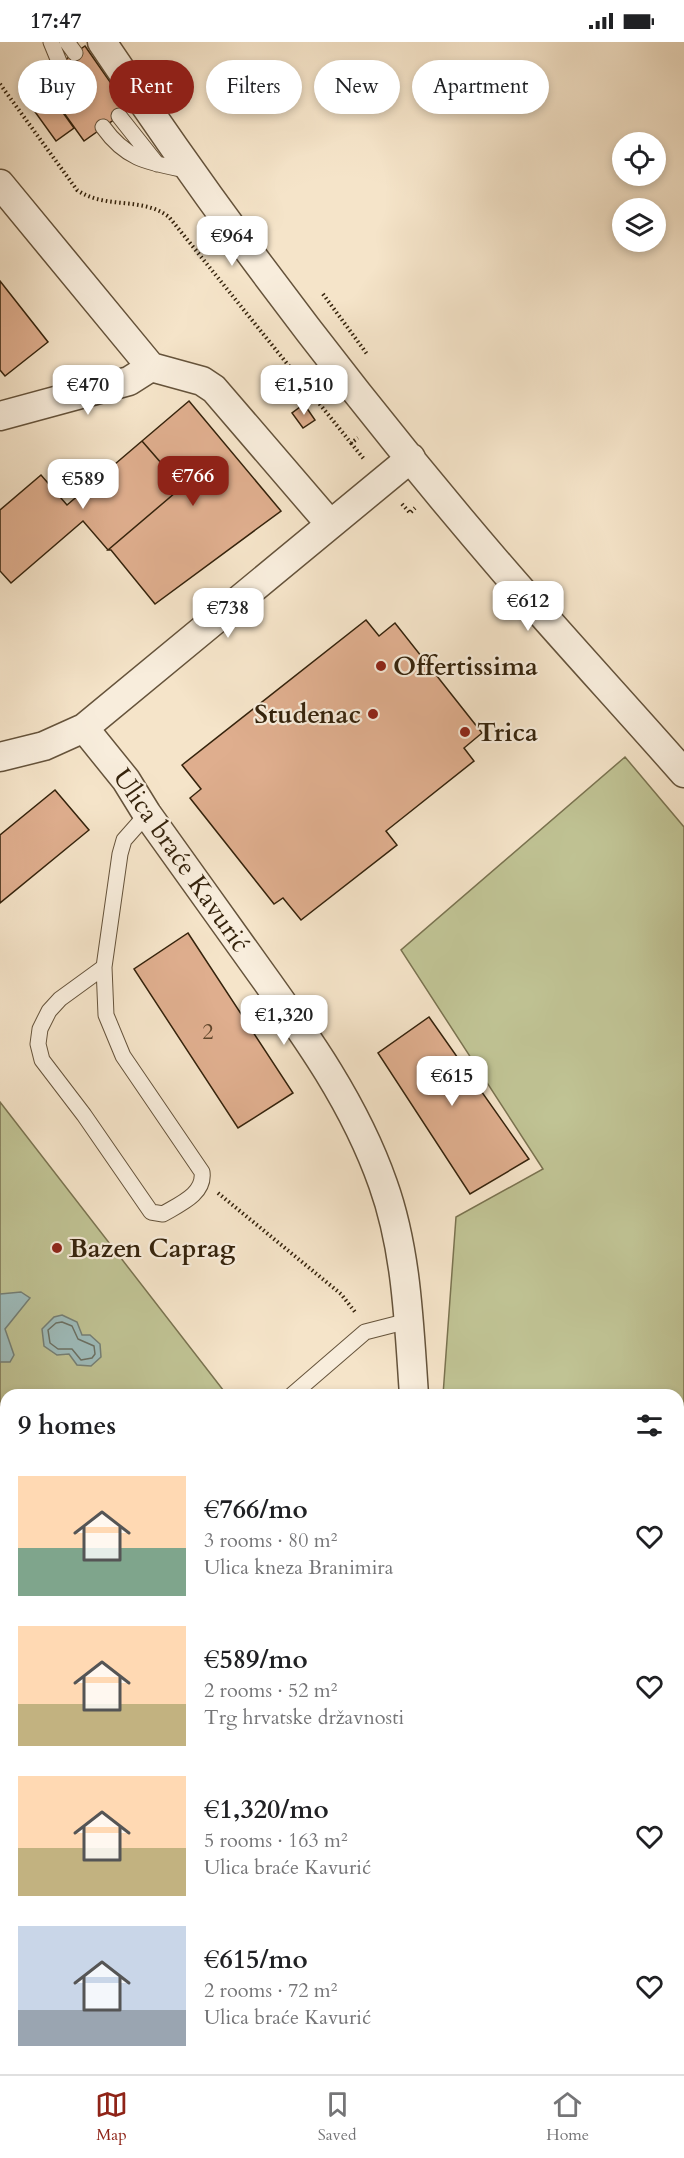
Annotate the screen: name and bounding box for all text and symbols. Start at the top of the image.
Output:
text: 17:47 [30,6,81,36]
chip: Buy [18,60,97,114]
chip: Rent [109,60,194,114]
chip: Filters [206,60,302,114]
chip: New [314,60,400,114]
chip: Apartment [412,60,549,114]
map controls [612,132,666,252]
button: locate [612,132,666,186]
button: layers [612,198,666,252]
pin: €964 [196,216,268,267]
text: €964 [211,222,253,249]
pin: €470 [52,365,124,416]
pin: €1,510 [255,365,353,416]
text: €470 [67,371,109,398]
text: €1,510 [275,371,333,398]
pin: €766 [157,456,229,507]
pin: €589 [47,459,119,510]
text: €766 [172,462,214,489]
text: €589 [62,465,104,492]
pin: €612 [492,581,564,632]
text: €612 [507,587,549,614]
pin: €738 [192,588,264,639]
text: €738 [207,594,249,621]
place label: Offertissima [393,649,538,684]
marker: Offertissima [374,659,388,673]
place label: Studenac [254,697,361,732]
marker: Studenac [366,707,380,721]
place label: Trica [477,715,538,750]
marker: Trica [458,725,472,739]
street label: Ulica braće Kavurić [105,761,258,959]
pin: €1,320 [235,995,333,1046]
text: €1,320 [255,1001,313,1028]
house number: 2 [202,1017,214,1047]
pin: €615 [416,1056,488,1107]
text: €615 [431,1062,473,1089]
place label: Bazen Caprag [69,1231,236,1266]
marker: Bazen Caprag [50,1241,64,1255]
text: 9 homes [18,1408,116,1443]
icon: filters [633,1409,666,1442]
text: €766/mo [204,1492,308,1527]
icon: home [66,1500,138,1572]
icon: heart [633,1520,666,1553]
text: 3 rooms · 80 m² [204,1527,337,1554]
text: Ulica kneza Branimira [204,1554,393,1581]
text: €589/mo [204,1642,308,1677]
icon: home [66,1650,138,1722]
icon: heart [633,1670,666,1703]
text: 2 rooms · 52 m² [204,1677,337,1704]
text: Trg hrvatske državnosti [204,1704,404,1731]
text: €1,320/mo [204,1792,329,1827]
icon: home [66,1800,138,1872]
icon: heart [633,1820,666,1853]
text: 5 rooms · 163 m² [204,1827,348,1854]
text: Ulica braće Kavurić [204,1854,371,1881]
text: €615/mo [204,1942,308,1977]
icon: home [66,1950,138,2022]
icon: heart [633,1970,666,2003]
text: 2 rooms · 72 m² [204,1977,337,2004]
text: Ulica braće Kavurić [204,2004,371,2031]
tab: Map [95,2088,128,2146]
tab: Saved [318,2088,356,2146]
tab: Home [546,2088,589,2146]

